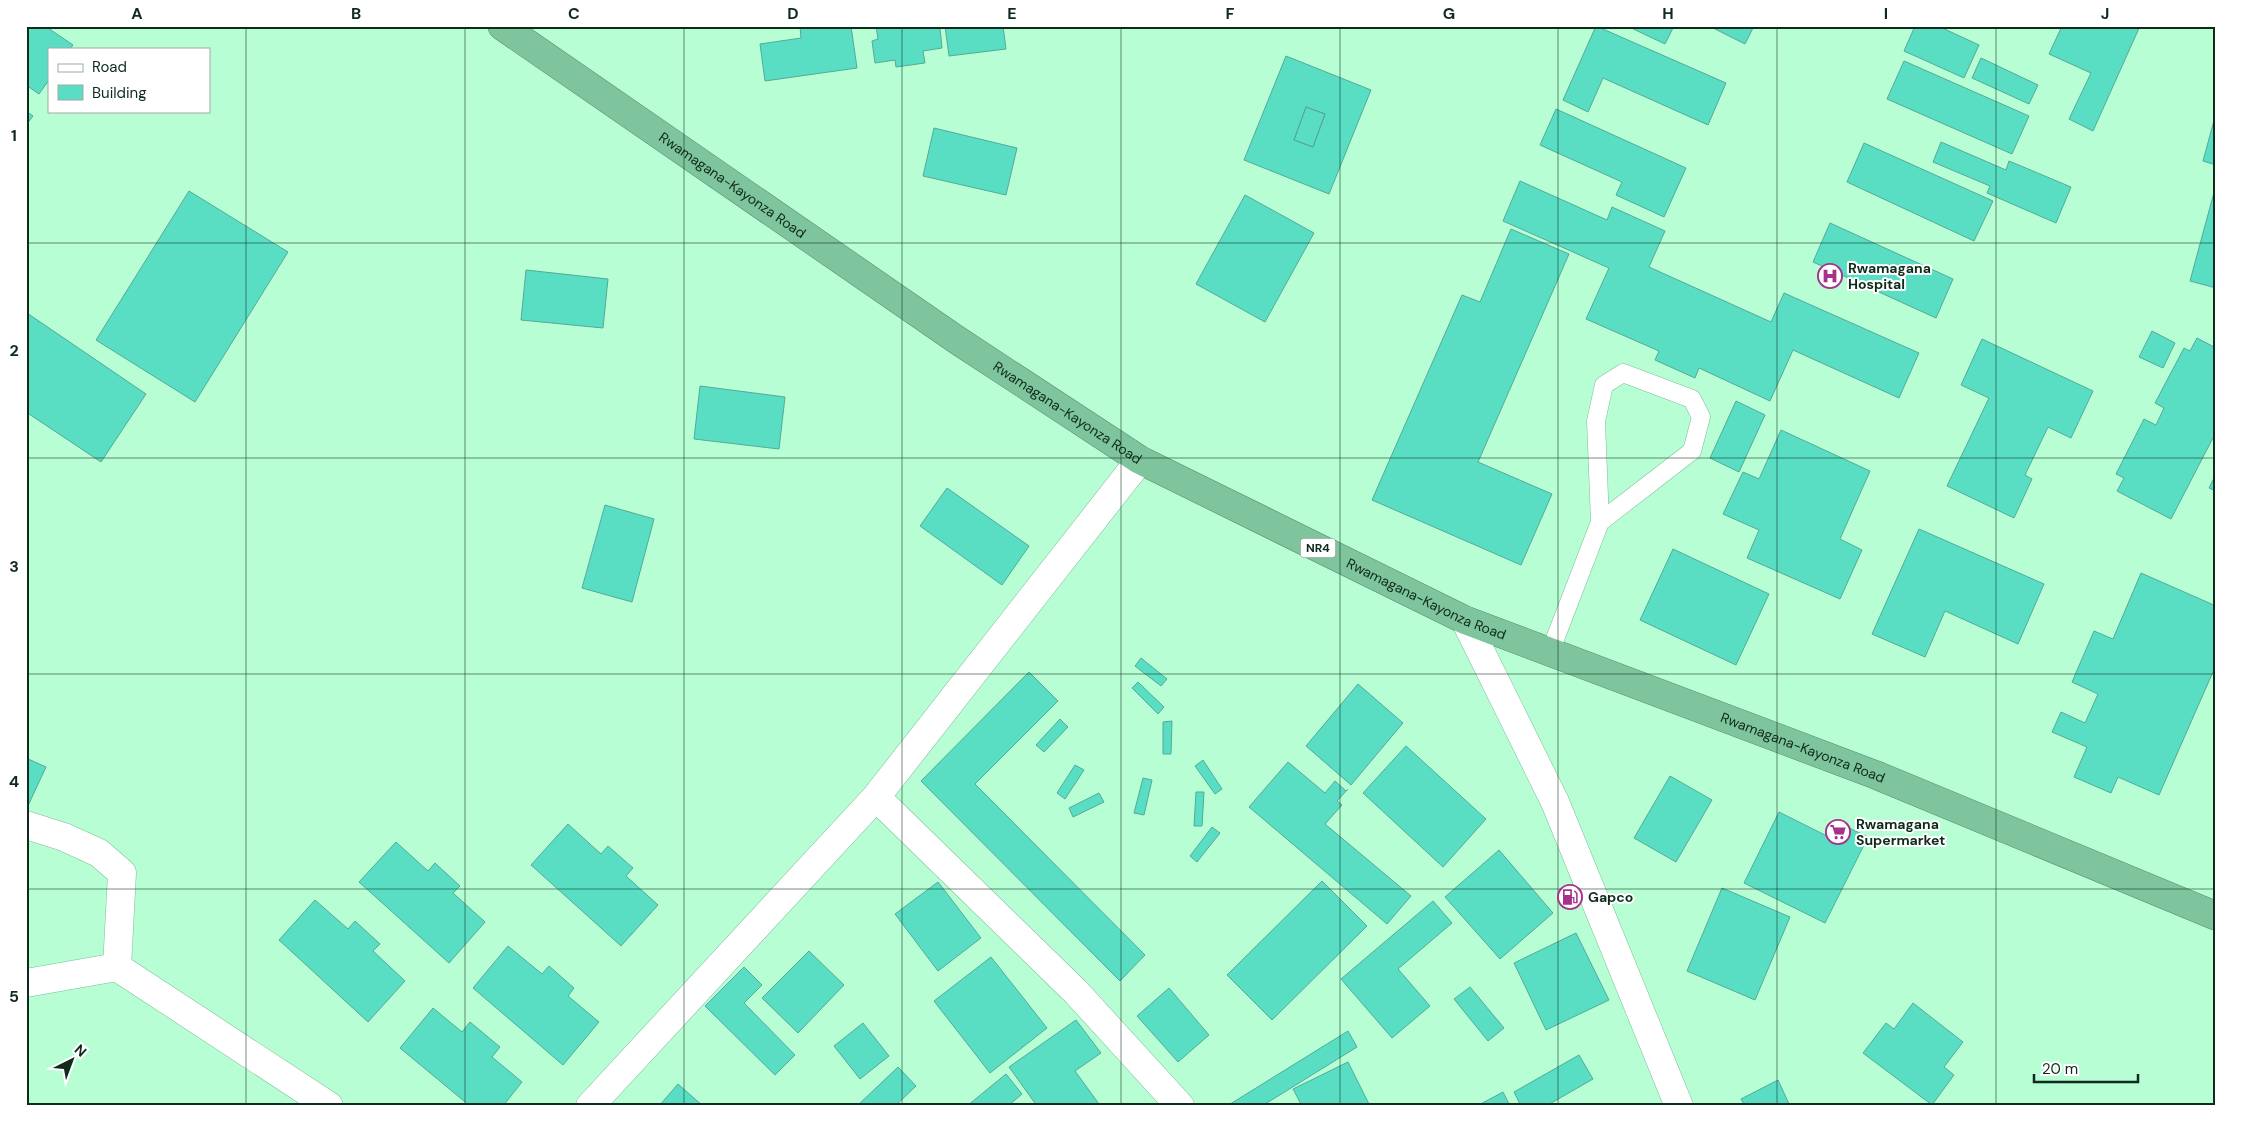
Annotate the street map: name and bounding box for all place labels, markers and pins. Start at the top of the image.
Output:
place label: Rwamagana Hospital [1848,259,1931,293]
hospital icon: Rwamagana Hospital [1817,263,1843,289]
place label: Rwamagana Supermarket [1856,815,1945,849]
supermarket icon: Rwamagana Supermarket [1825,819,1851,845]
fuel station icon: Gapco [1557,884,1583,910]
place label: Gapco [1588,888,1633,906]

